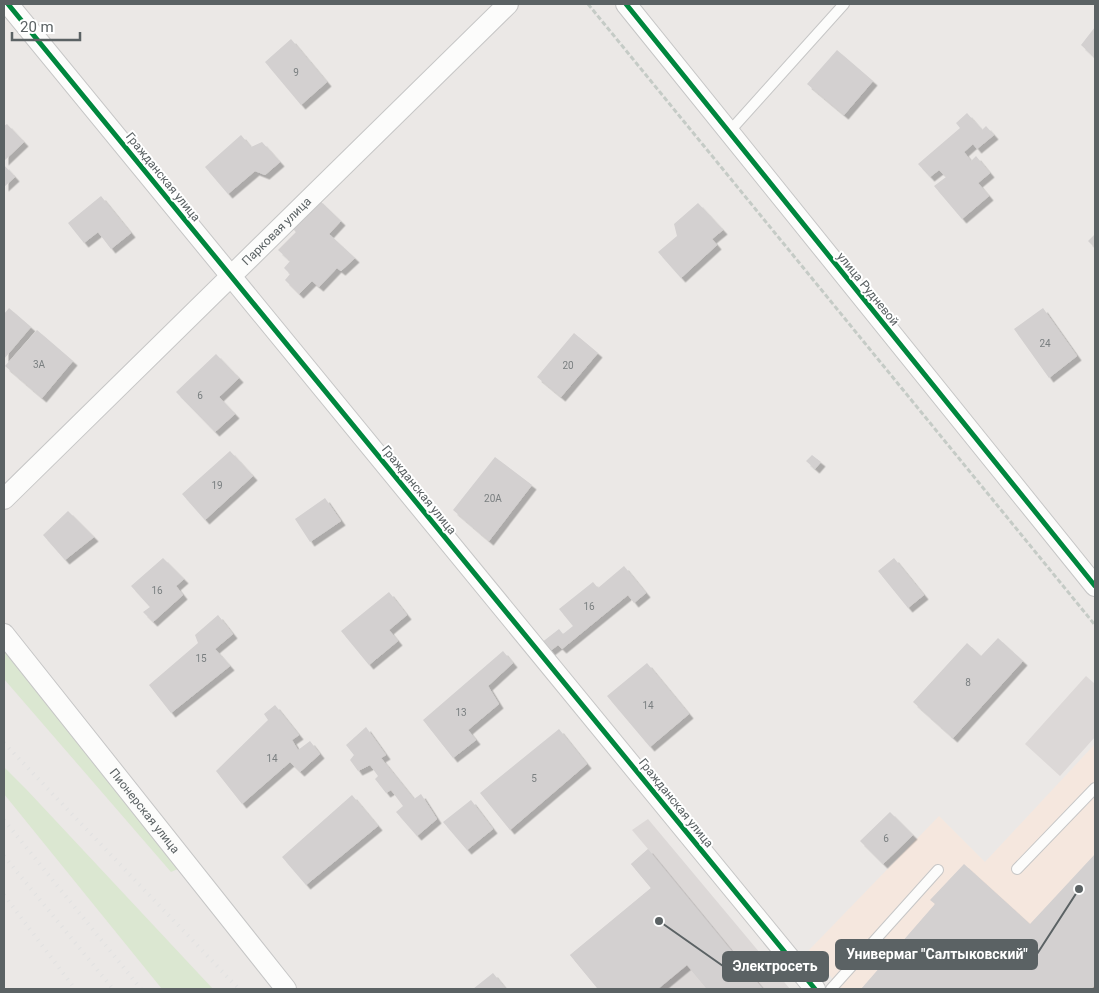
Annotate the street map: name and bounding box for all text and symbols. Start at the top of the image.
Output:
scale bar [12,10,80,42]
text: 20 m [20,18,54,36]
house number: 9 [293,67,299,78]
street label: Гражданская улица [123,130,203,224]
street label: Парковая улица [239,194,314,268]
street label: улица Рудневой [834,250,902,328]
house number: 24 [1039,338,1051,349]
house number: 3А [33,359,46,370]
house number: 20 [562,360,574,371]
house number: 6 [197,390,203,401]
street label: Гражданская улица [379,443,459,537]
house number: 19 [211,480,223,491]
house number: 20А [484,493,502,504]
house number: 16 [151,585,163,596]
house number: 16 [583,601,595,612]
house number: 15 [195,653,207,664]
house number: 8 [965,677,971,688]
house number: 14 [642,700,654,711]
house number: 13 [455,707,467,718]
house number: 14 [266,753,278,764]
street label: Гражданская улица [636,756,716,850]
street label: Пионерская улица [107,766,182,856]
house number: 5 [531,773,537,784]
house number: 6 [883,833,889,844]
callout: Универмаг "Салтыковский" [836,940,1037,969]
text: Универмаг "Салтыковский" [846,946,1028,962]
callout: Электросеть [723,952,828,981]
text: Электросеть [733,958,818,974]

